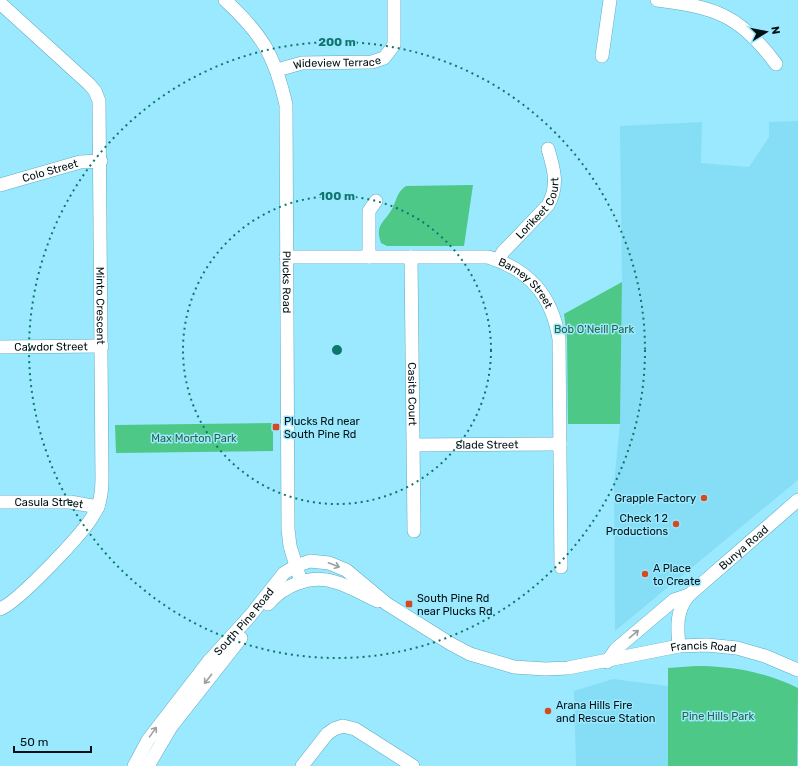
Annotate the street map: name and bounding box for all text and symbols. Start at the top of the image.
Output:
north arrow [746,12,786,52]
text: N [768,25,782,35]
text: 200 m [318,35,356,49]
street label: Wideview Terrace [292,53,383,72]
street label: Colo Street [21,157,80,185]
street label: Lorikeet Court [513,176,562,242]
text: 100 m [319,189,355,203]
street label: Plucks Road [280,251,293,313]
street label: Barney Street [496,255,555,311]
street label: Minto Crescent [93,267,107,345]
park label: Bob O'Neill Park [554,323,634,336]
street label: Cawdor Street [14,340,88,354]
centre of rings [330,343,344,357]
street label: Casita Court [405,362,419,427]
place label: Plucks Rd near South Pine Rd [284,415,361,441]
marker: Plucks Rd near South Pine Rd [271,422,281,432]
park label: Max Morton Park [151,432,237,445]
street label: Slade Street [456,438,519,452]
place label: Grapple Factory [615,492,696,505]
marker: Grapple Factory [699,493,709,503]
street label: Casula Street [15,496,85,511]
place label: Check 1 2 Productions [606,512,668,538]
marker: Check 1 2 Productions [671,519,681,529]
street label: Bunya Road [717,523,771,573]
one-way arrow [327,561,339,569]
place label: A Place to Create [653,562,700,588]
marker: A Place to Create [640,569,650,579]
street label: South Pine Road [211,585,277,658]
place label: South Pine Rd near Plucks Rd [417,592,493,618]
marker: South Pine Rd near Plucks Rd [404,599,414,609]
one-way arrow [629,630,639,639]
street label: Francis Road [669,639,737,655]
one-way arrow [204,674,212,685]
place label: Arana Hills Fire and Rescue Station [556,699,656,725]
marker: Arana Hills Fire and Rescue Station [543,706,553,716]
park label: Pine Hills Park [682,710,754,723]
one-way arrow [149,727,157,738]
scale bar [14,728,91,754]
text: 50 m [20,735,48,749]

